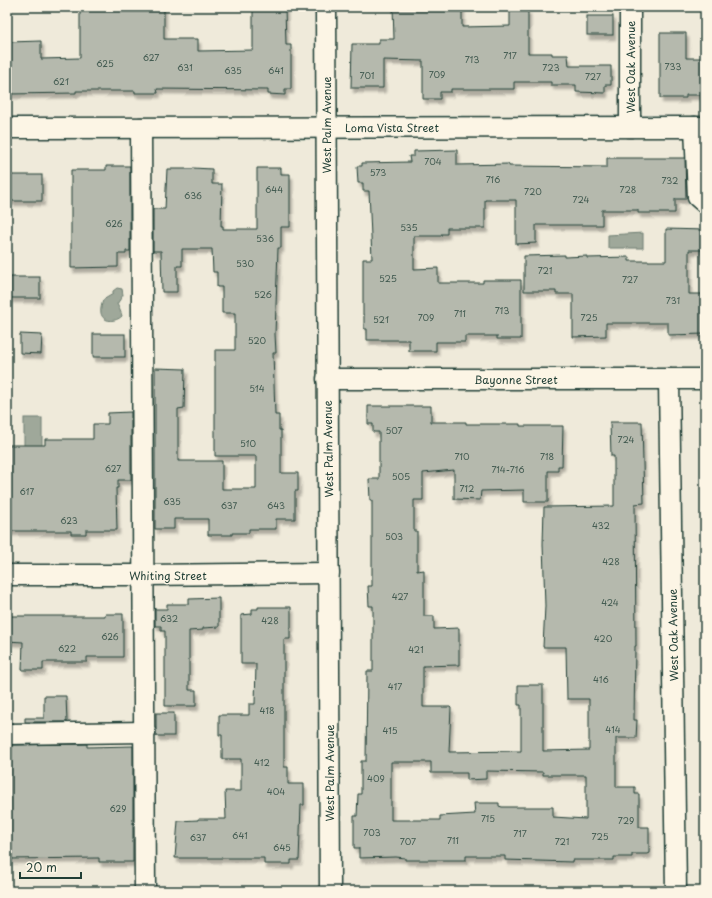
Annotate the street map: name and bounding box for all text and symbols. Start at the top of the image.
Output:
street label: West Oak Avenue [622,21,639,113]
house number: 717 [503,48,517,62]
house number: 627 [143,50,159,64]
house number: 713 [465,52,479,66]
house number: 625 [96,56,114,70]
house number: 733 [665,59,681,73]
house number: 631 [177,60,193,74]
house number: 723 [542,60,560,74]
house number: 635 [224,63,242,77]
house number: 641 [268,63,284,77]
house number: 709 [429,67,445,81]
house number: 701 [360,68,374,82]
house number: 727 [585,69,601,83]
house number: 621 [53,74,69,88]
street label: West Palm Avenue [318,76,335,174]
street label: Loma Vista Street [345,119,439,136]
house number: 704 [424,154,442,168]
house number: 573 [370,165,386,179]
house number: 716 [486,172,500,186]
house number: 732 [661,173,679,187]
house number: 644 [265,182,283,196]
house number: 728 [620,182,636,196]
house number: 720 [524,184,542,198]
house number: 636 [184,188,202,202]
house number: 724 [572,192,590,206]
house number: 626 [105,216,123,230]
house number: 535 [400,220,418,234]
house number: 536 [256,231,274,245]
house number: 530 [236,256,254,270]
house number: 721 [538,263,552,277]
house number: 525 [379,271,397,285]
house number: 727 [622,272,638,286]
house number: 526 [254,287,272,301]
house number: 731 [666,293,680,307]
house number: 713 [495,303,509,317]
house number: 711 [454,306,466,320]
house number: 709 [418,310,434,324]
house number: 725 [581,310,598,324]
house number: 521 [373,312,389,326]
house number: 520 [248,333,267,347]
street label: Bayonne Street [474,371,558,388]
house number: 514 [249,381,265,395]
street label: West Palm Avenue [319,400,337,498]
house number: 507 [385,423,403,437]
house number: 724 [617,432,635,446]
house number: 510 [240,436,257,450]
house number: 710 [454,449,470,463]
house number: 718 [540,449,554,463]
house number: 627 [105,461,121,475]
house number: 714-716 [491,462,525,476]
house number: 505 [392,469,410,483]
house number: 712 [460,481,474,495]
house number: 617 [20,484,35,498]
house number: 635 [163,494,181,508]
house number: 637 [221,498,238,512]
house number: 643 [267,498,285,512]
house number: 623 [60,513,78,527]
house number: 432 [592,518,610,532]
house number: 503 [385,529,403,543]
house number: 428 [602,554,620,568]
street label: Whiting Street [129,567,207,584]
house number: 427 [392,589,408,603]
street label: West Oak Avenue [664,589,682,681]
house number: 424 [601,595,619,609]
house number: 632 [160,611,178,625]
house number: 428 [261,613,279,627]
house number: 626 [101,629,119,643]
house number: 420 [594,631,613,645]
house number: 622 [58,641,76,655]
house number: 421 [408,642,424,656]
house number: 416 [593,672,609,686]
house number: 417 [388,679,402,693]
house number: 418 [259,703,275,717]
house number: 414 [605,722,621,736]
house number: 415 [382,723,398,737]
street label: West Palm Avenue [321,724,338,822]
house number: 412 [254,755,270,769]
house number: 409 [367,771,385,785]
house number: 404 [267,784,285,798]
house number: 629 [110,801,126,815]
house number: 715 [481,811,495,825]
house number: 729 [618,813,634,827]
house number: 703 [363,825,381,839]
house number: 717 [513,826,527,840]
house number: 641 [232,828,248,842]
house number: 725 [592,829,609,843]
house number: 637 [190,830,207,844]
house number: 711 [447,833,459,847]
house number: 707 [400,834,416,848]
house number: 721 [555,834,569,848]
house number: 645 [273,840,291,854]
scale bar [20,854,81,880]
text: 20 m [26,858,57,876]

